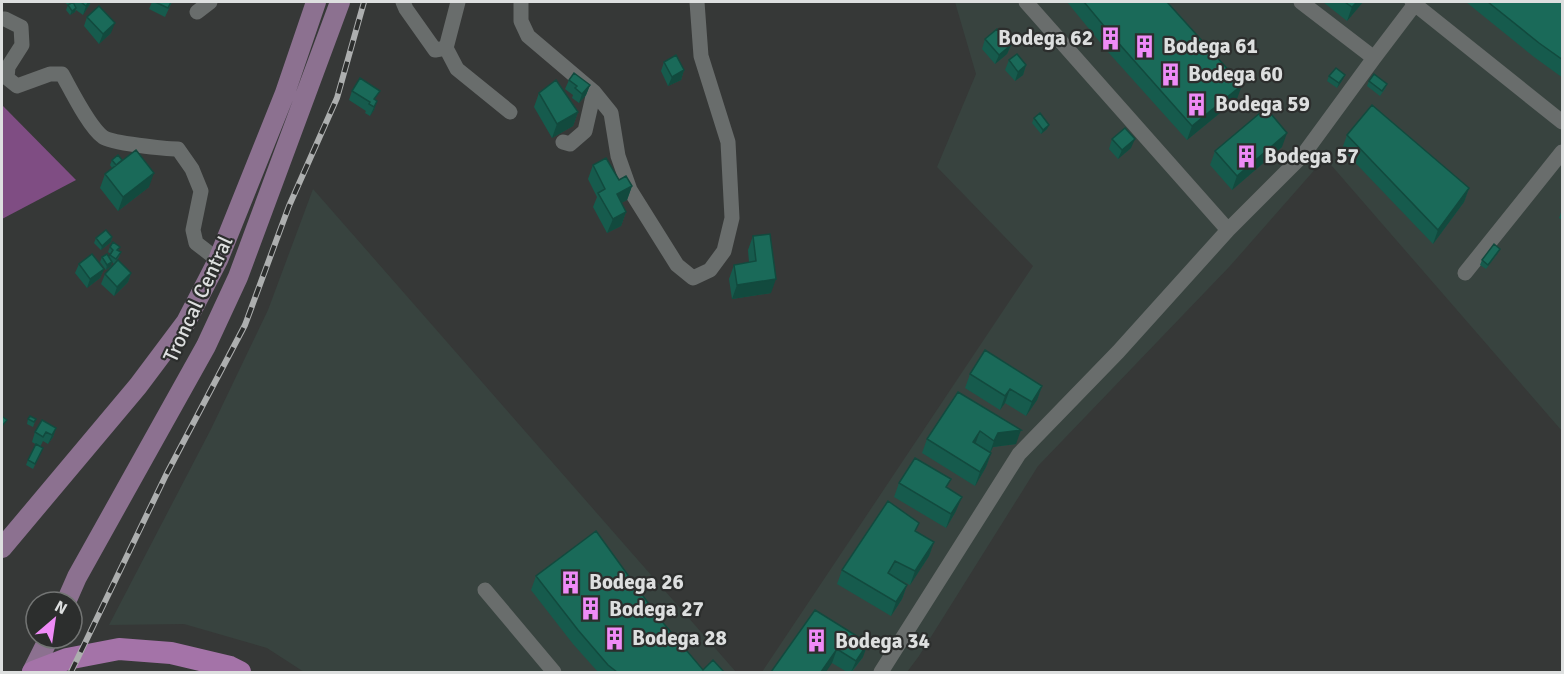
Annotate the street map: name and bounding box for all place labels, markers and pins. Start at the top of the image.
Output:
place label: Bodega 62 [998,25,1093,51]
building icon: Bodega 62 [1098,25,1124,51]
building icon: Bodega 61 [1132,33,1158,59]
place label: Bodega 61 [1163,33,1258,59]
building icon: Bodega 60 [1157,61,1183,87]
place label: Bodega 60 [1188,61,1283,87]
building icon: Bodega 59 [1184,91,1210,117]
place label: Bodega 59 [1215,91,1310,117]
building icon: Bodega 57 [1233,143,1259,169]
place label: Bodega 57 [1264,143,1359,169]
building icon: Bodega 26 [558,569,584,595]
place label: Bodega 26 [589,569,684,595]
building icon: Bodega 27 [578,596,604,622]
place label: Bodega 27 [609,596,704,622]
building icon: Bodega 28 [601,625,627,651]
place label: Bodega 28 [632,625,727,651]
building icon: Bodega 34 [804,628,830,654]
place label: Bodega 34 [835,628,930,654]

